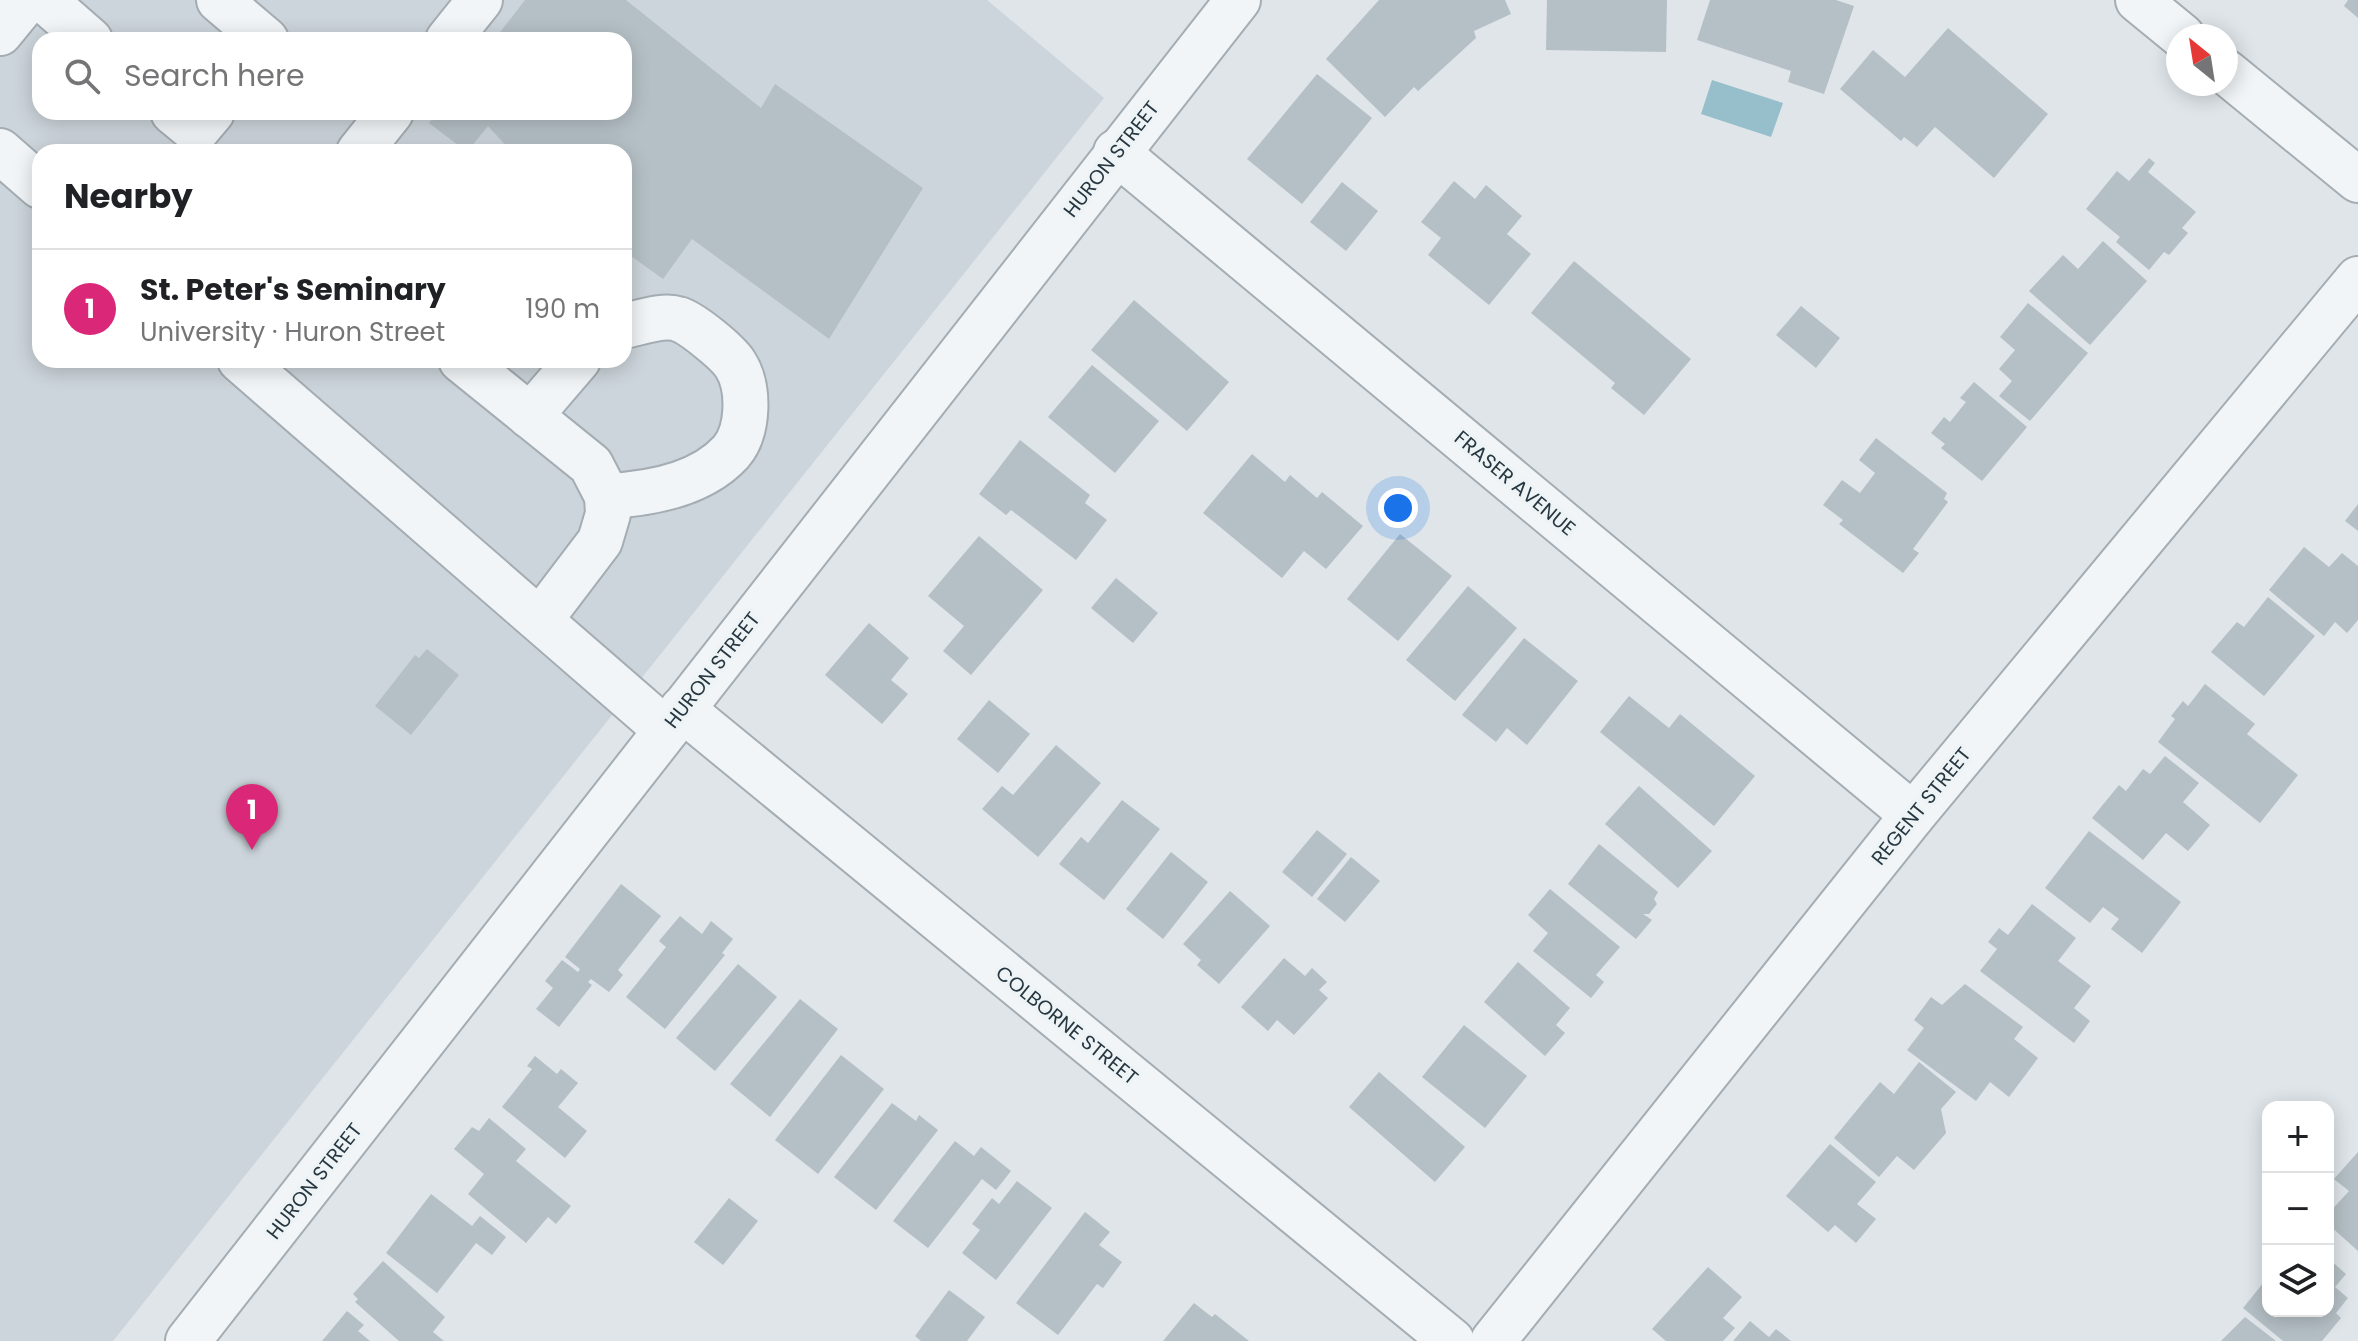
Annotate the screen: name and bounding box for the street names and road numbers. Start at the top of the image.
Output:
street label: HURON STREET [1057,95,1165,223]
street label: FRASER AVENUE [1448,424,1582,542]
street label: HURON STREET [658,606,766,734]
street label: REGENT STREET [1865,741,1977,871]
street label: COLBORNE STREET [990,959,1144,1091]
street label: HURON STREET [260,1117,368,1245]

